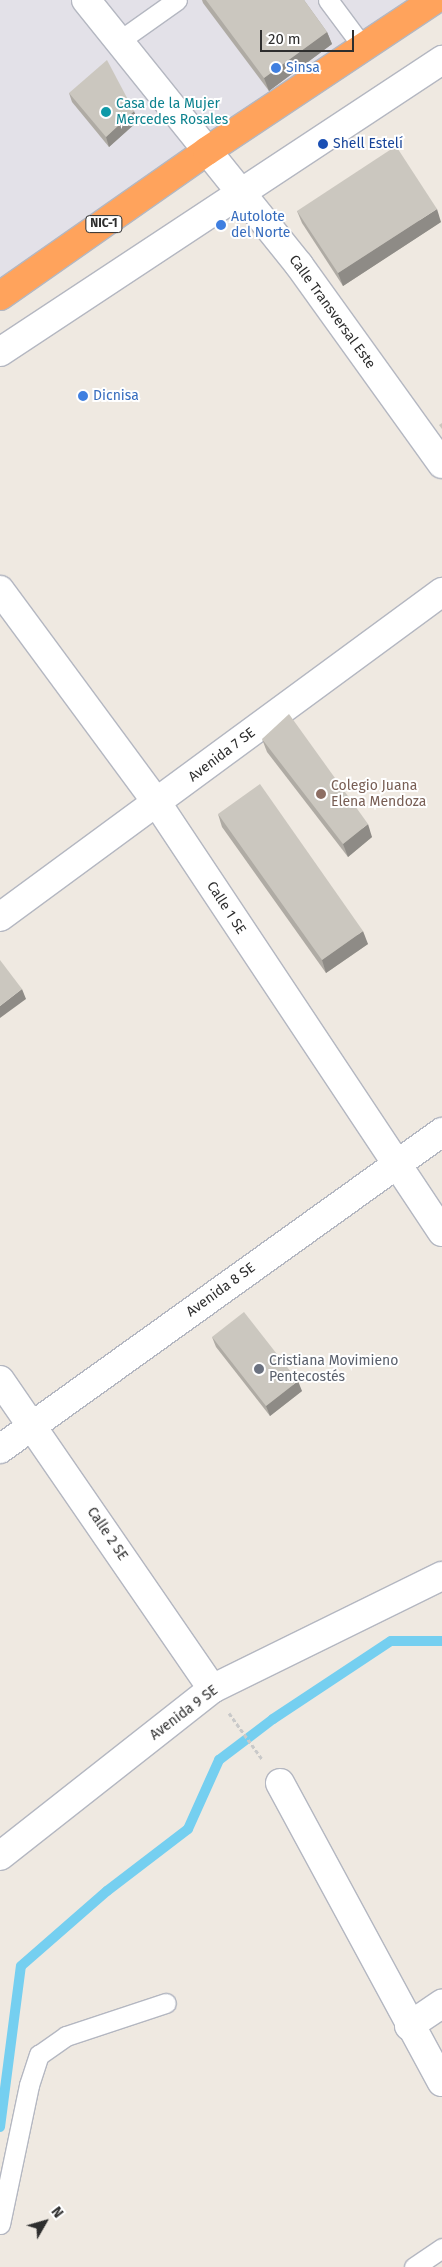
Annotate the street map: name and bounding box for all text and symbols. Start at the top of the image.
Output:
scale bar [262,20,356,52]
text: 20 m [268,30,301,48]
place label: Sinsa [286,60,320,76]
marker: Sinsa [270,62,282,74]
place label: Casa de la Mujer Mercedes Rosales [116,96,228,128]
marker: Casa de la Mujer Mercedes Rosales [100,106,112,118]
place label: Shell Estelí [333,136,403,152]
marker: Shell Estelí [317,138,329,150]
place label: Autolote del Norte [231,209,290,242]
road number: NIC-1 [85,214,123,233]
marker: Autolote del Norte [215,219,227,231]
street label: Calle Transversal Este [285,252,379,372]
place label: Dicnisa [93,388,139,404]
marker: Dicnisa [77,390,89,402]
street label: Avenida 7 SE [185,724,259,786]
place label: Colegio Juana Elena Mendoza [331,778,426,810]
marker: Colegio Juana Elena Mendoza [315,788,327,800]
street label: Calle 1 SE [203,878,249,938]
street label: Avenida 8 SE [183,1259,259,1321]
place label: Cristiana Movimieno Pentecostés [269,1353,398,1385]
marker: Cristiana Movimieno Pentecostés [253,1363,265,1375]
street label: Calle 2 SE [83,1504,131,1564]
street label: Avenida 9 SE [147,1682,221,1744]
north arrow [20,2197,70,2247]
text: N [48,2204,67,2221]

